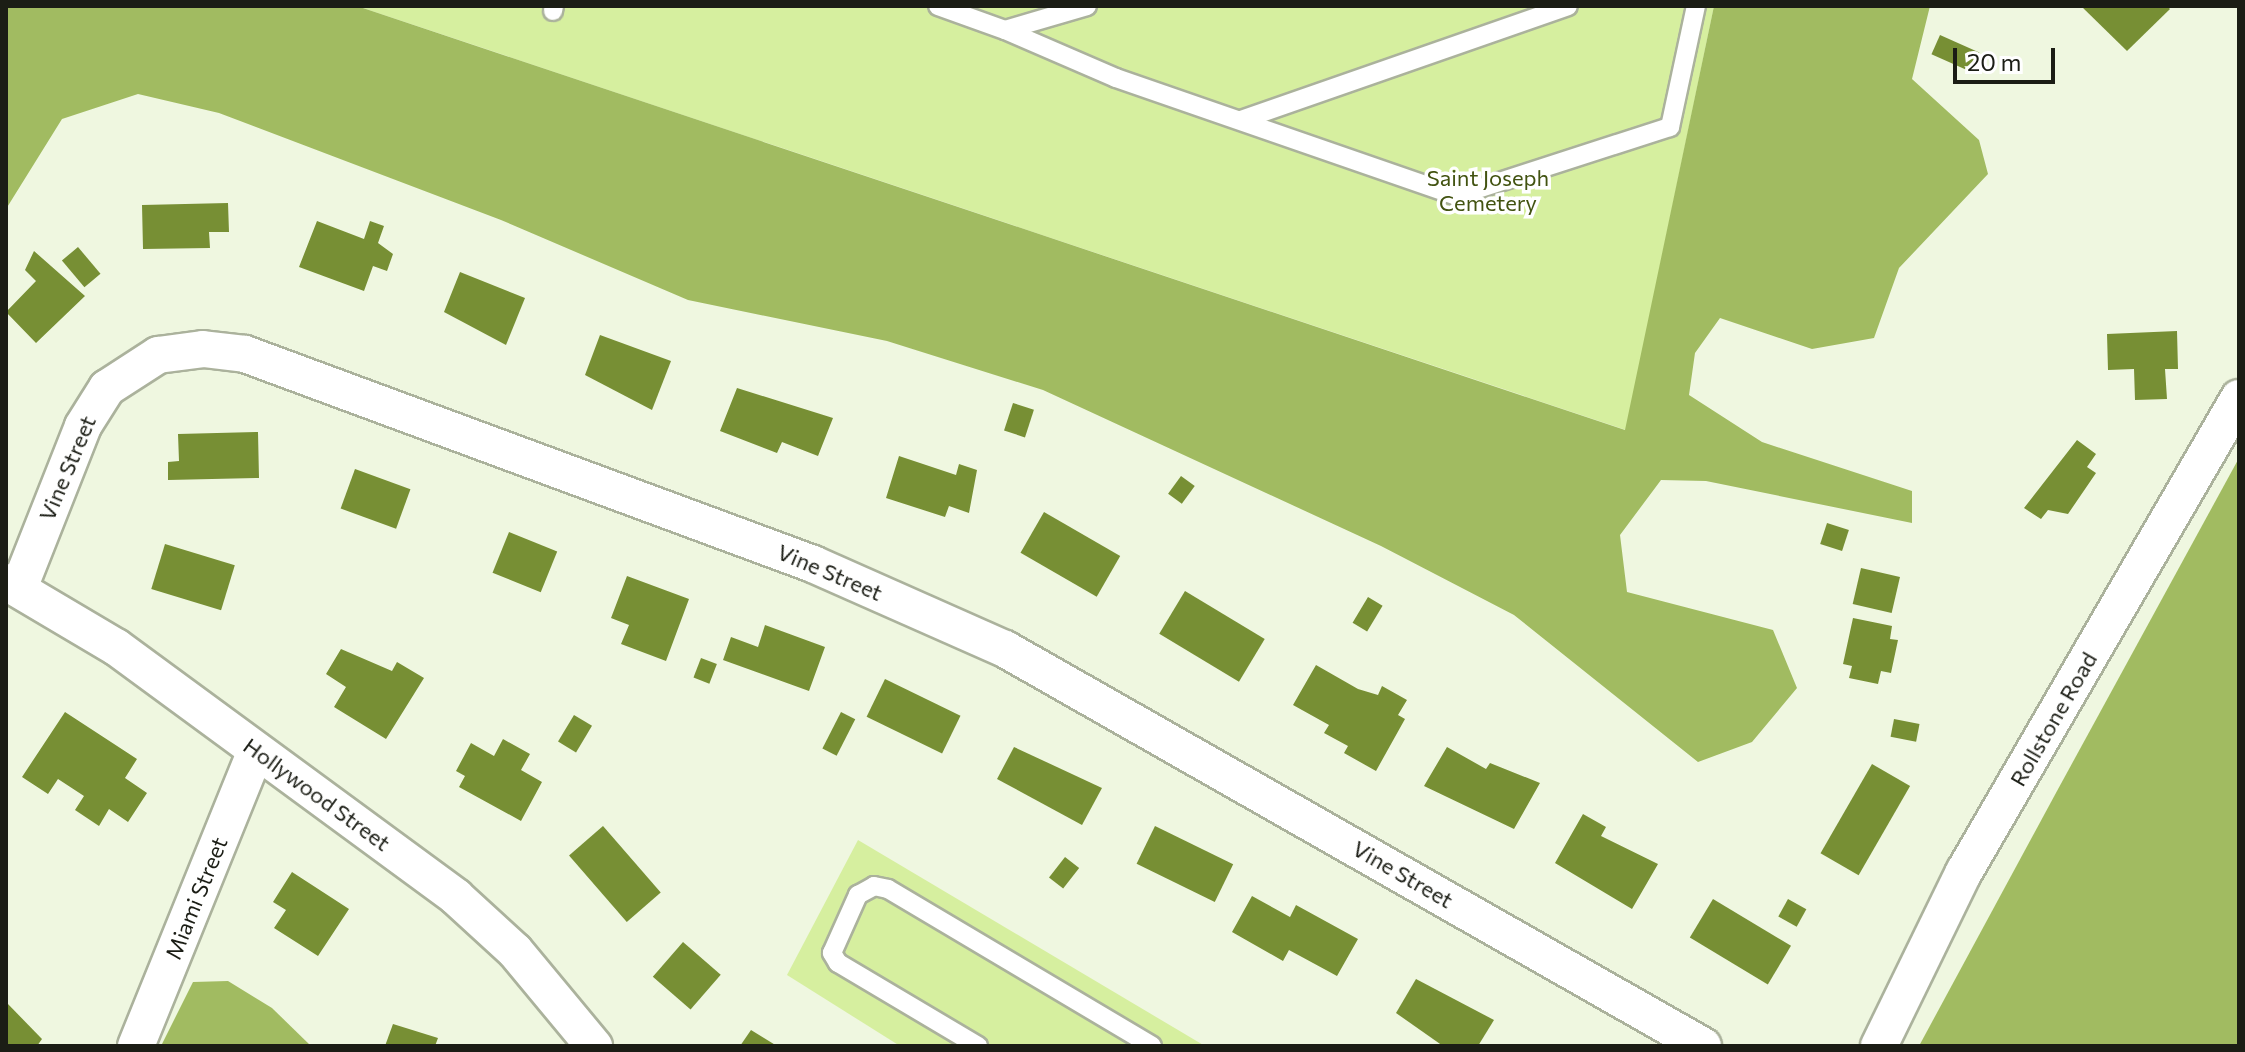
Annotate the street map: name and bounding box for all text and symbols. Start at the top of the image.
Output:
scale bar [1957,32,2059,82]
text: 20 m [1967,47,2021,76]
park label: Saint Joseph Cemetery [1427,164,1549,216]
street label: Vine Street [33,412,101,524]
street label: Vine Street [774,538,886,606]
street label: Rollstone Road [2004,647,2102,791]
street label: Hollywood Street [239,732,395,856]
street label: Miami Street [160,833,232,963]
street label: Vine Street [1348,835,1458,913]

